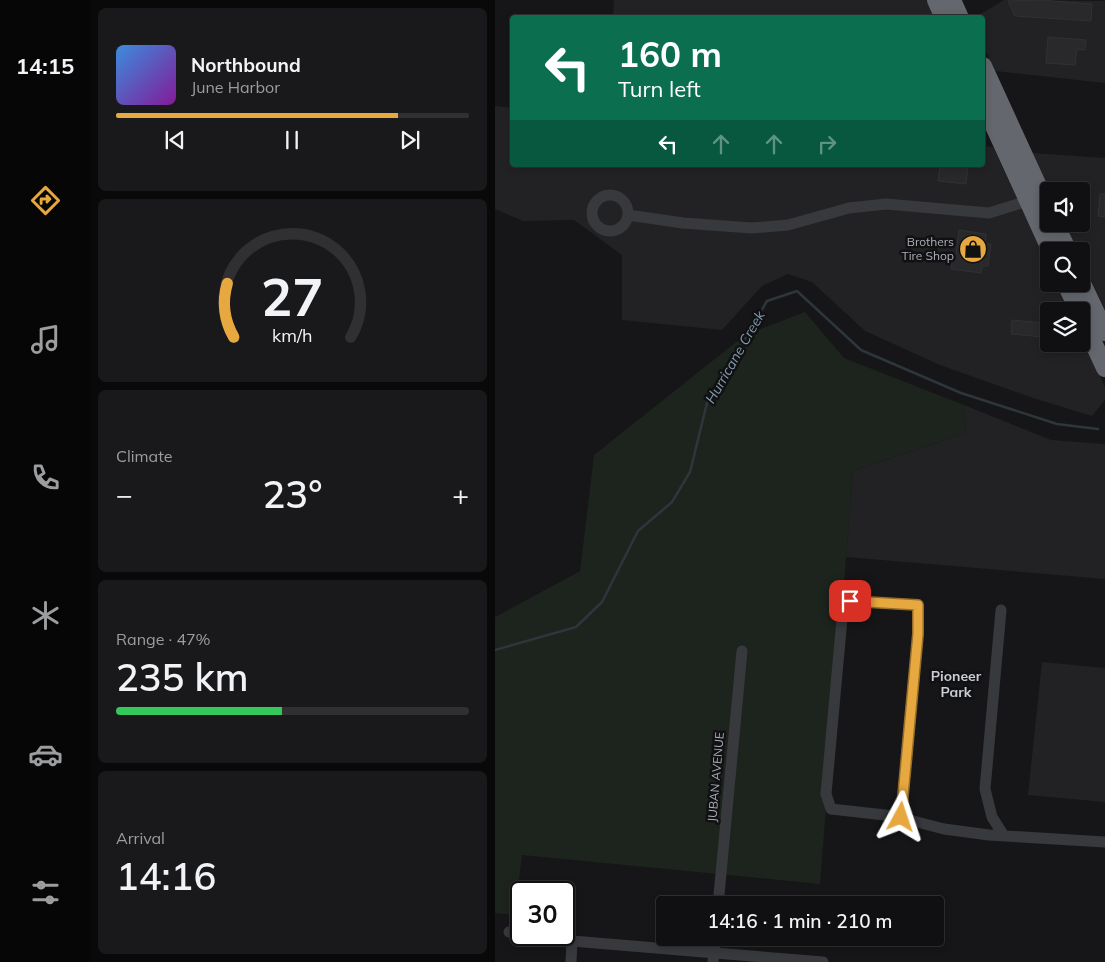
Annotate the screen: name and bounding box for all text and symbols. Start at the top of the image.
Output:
text: 160 m [618,32,722,76]
icon: left [535,35,600,100]
text: 14:15 [16,52,74,80]
text: Northbound [191,53,301,77]
text: Turn left [618,75,701,103]
text: June Harbor [191,77,280,97]
icon: previous [161,126,189,154]
icon: pause [278,126,306,154]
icon: next [396,126,424,154]
icon: left [654,130,682,158]
icon: ahead [707,130,735,158]
icon: ahead [760,130,788,158]
icon: right [813,130,841,158]
map controls [1040,182,1090,352]
button: sound [1040,182,1090,232]
icon: directions [28,183,63,218]
place label: Brothers Tire Shop [901,234,954,263]
shop icon: Brothers Tire Shop [958,234,988,264]
button: search [1040,242,1090,292]
text: 27 [261,264,324,329]
button: layers [1040,302,1090,352]
water label: Hurricane Creek [701,307,769,407]
icon: music [28,322,63,357]
text: km/h [272,324,313,346]
text: Climate [116,446,172,466]
icon: phone [28,460,63,495]
text: 23° [263,470,322,518]
text: − [116,477,133,512]
text: + [452,477,469,512]
pin [829,580,871,622]
icon: arrive [836,587,864,615]
icon: climate [28,598,63,633]
text: Range · 47% [116,629,211,649]
text: 235 km [116,653,249,701]
district label: Pioneer Park [931,667,982,701]
street label: JUBAN AVENUE [704,731,727,822]
icon: car [28,737,63,772]
position arrow [874,790,926,842]
text: Arrival [116,828,165,848]
text: 14:16 [116,852,216,900]
icon: filters [28,875,63,910]
speed limit sign: 30 [510,881,575,946]
text: 14:16 · 1 min · 210 m [707,909,893,933]

